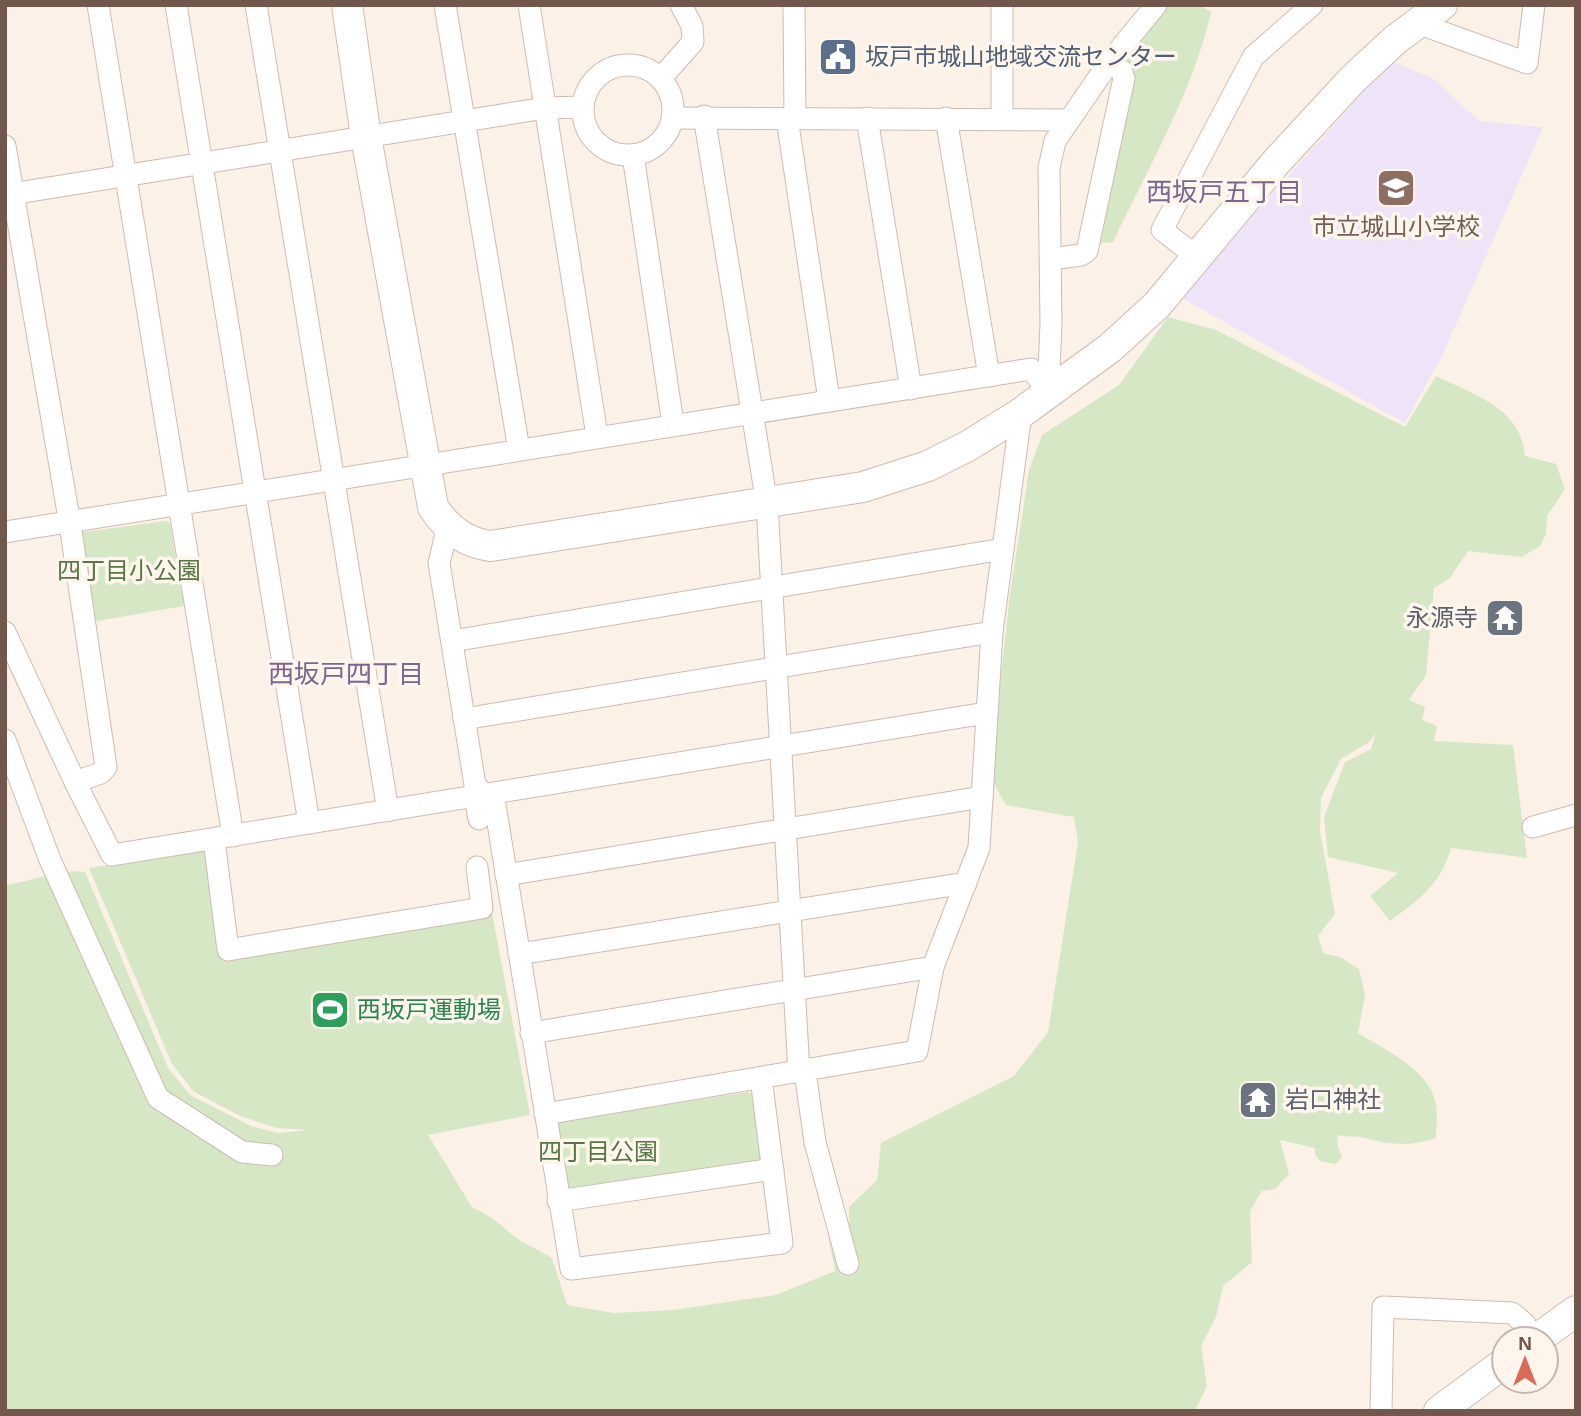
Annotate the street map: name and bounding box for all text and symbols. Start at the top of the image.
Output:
public building icon: 坂戸市城山地域交流センター [817,36,859,78]
place label: 坂戸市城山地域交流センター [865,43,1177,70]
school or university icon: 市立城山小学校 [1375,167,1417,209]
district label: 西坂戸五丁目 [1146,177,1302,207]
place label: 市立城山小学校 [1312,213,1480,240]
park label: 四丁目小公園 [57,557,201,584]
temple icon: 永源寺 [1484,597,1526,639]
place label: 永源寺 [1406,604,1478,631]
district label: 西坂戸四丁目 [268,659,424,689]
sports icon: 西坂戸運動場 [309,989,351,1031]
place label: 西坂戸運動場 [357,996,501,1023]
temple icon: 岩口神社 [1237,1079,1279,1121]
place label: 岩口神社 [1285,1086,1381,1113]
park label: 四丁目公園 [538,1138,658,1165]
north arrow [1490,1325,1560,1395]
text: N [1518,1333,1532,1354]

